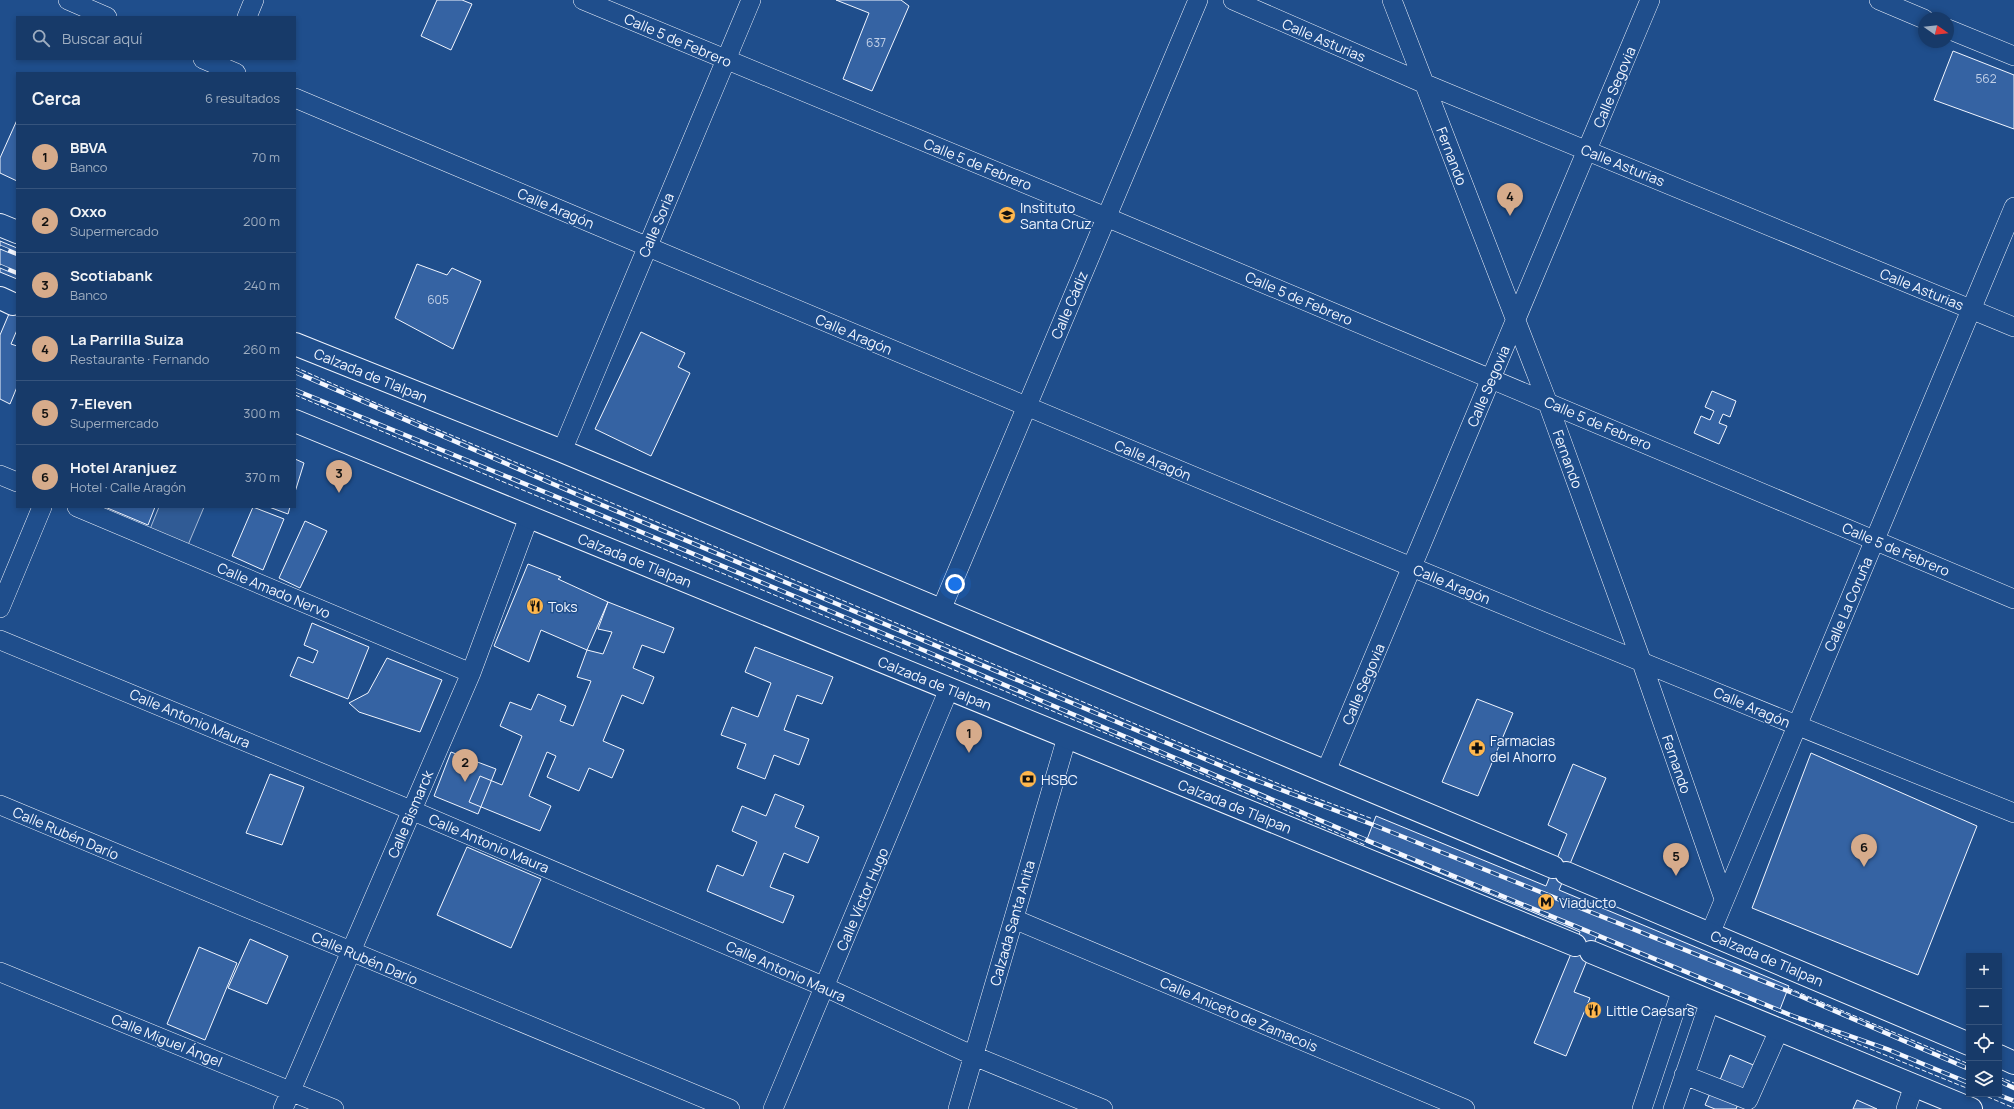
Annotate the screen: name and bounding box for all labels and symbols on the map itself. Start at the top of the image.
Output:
street label: Calle 5 de Febrero [621,9,735,71]
north arrow [1918,12,1954,48]
street label: Calle Asturias [1279,14,1369,66]
house number: 637 [866,34,886,51]
street label: Calle Segovia [1588,43,1640,131]
house number: 562 [1975,70,1997,87]
street label: Fernando [1432,124,1472,188]
street label: Calle 5 de Febrero [921,134,1035,194]
street label: Calle Asturias [1578,140,1668,190]
street label: Calle Aragón [515,183,597,233]
pin: 4 [1497,183,1523,216]
street label: Calle Soria [634,190,678,260]
place label: Instituto Santa Cruz [1020,198,1092,233]
school or university icon: Instituto Santa Cruz [997,205,1017,225]
street label: Calle Asturias [1877,264,1967,314]
street label: Calle 5 de Febrero [1242,267,1356,329]
street label: Calle Cádiz [1046,268,1092,342]
house number: 605 [427,291,449,308]
street label: Calle Aragón [813,309,895,359]
street label: Calle Segovia [1462,342,1514,430]
street label: Calzada de Tlalpan [311,344,431,406]
street label: Calle 5 de Febrero [1541,392,1655,454]
street label: Fernando [1549,427,1587,491]
street label: Calle Aragón [1112,435,1194,485]
pin: 3 [326,460,352,493]
street label: Calle 5 de Febrero [1839,518,1953,580]
street label: Calzada de Tlalpan [575,529,695,591]
street label: Calle La Coruña [1820,554,1876,654]
street label: Calle Amado Nervo [215,558,333,622]
street label: Calle Aragón [1411,560,1493,608]
your location [945,574,965,594]
restaurant icon: Toks [525,596,545,616]
place label: Toks [548,597,578,616]
street label: Calle Segovia [1337,640,1389,728]
street label: Calzada de Tlalpan [875,652,995,714]
street label: Calle Aragón [1711,682,1793,732]
street label: Calle Antonio Maura [127,684,253,752]
pin: 1 [956,720,982,753]
place label: Farmacias del Ahorro [1490,731,1556,766]
street label: Fernando [1658,732,1696,796]
pharmacy icon: Farmacias del Ahorro [1467,738,1487,758]
pin: 2 [452,749,478,782]
street label: Calle Bismarck [383,766,437,861]
bank icon: HSBC [1018,769,1038,789]
place label: HSBC [1041,770,1078,789]
street label: Calzada de Tlalpan [1175,775,1295,837]
street label: Calle Rubén Darío [10,802,122,864]
street label: Calle Antonio Maura [426,809,552,877]
pin: 6 [1851,834,1877,867]
pin: 5 [1663,843,1689,876]
street label: Calle Víctor Hugo [832,844,892,954]
street label: Calzada Santa Anita [985,858,1039,988]
metro station icon: Viaducto [1536,892,1556,912]
place label: Viaducto [1559,893,1616,912]
street label: Calzada de Tlalpan [1708,926,1826,990]
street label: Calle Rubén Darío [309,927,421,989]
street label: Calle Antonio Maura [723,936,849,1006]
street label: Calle Aniceto de Zamacois [1157,972,1321,1056]
restaurant icon: Little Caesars [1583,1000,1603,1020]
place label: Little Caesars [1606,1001,1694,1020]
street label: Calle Miguel Ángel [109,1009,225,1071]

